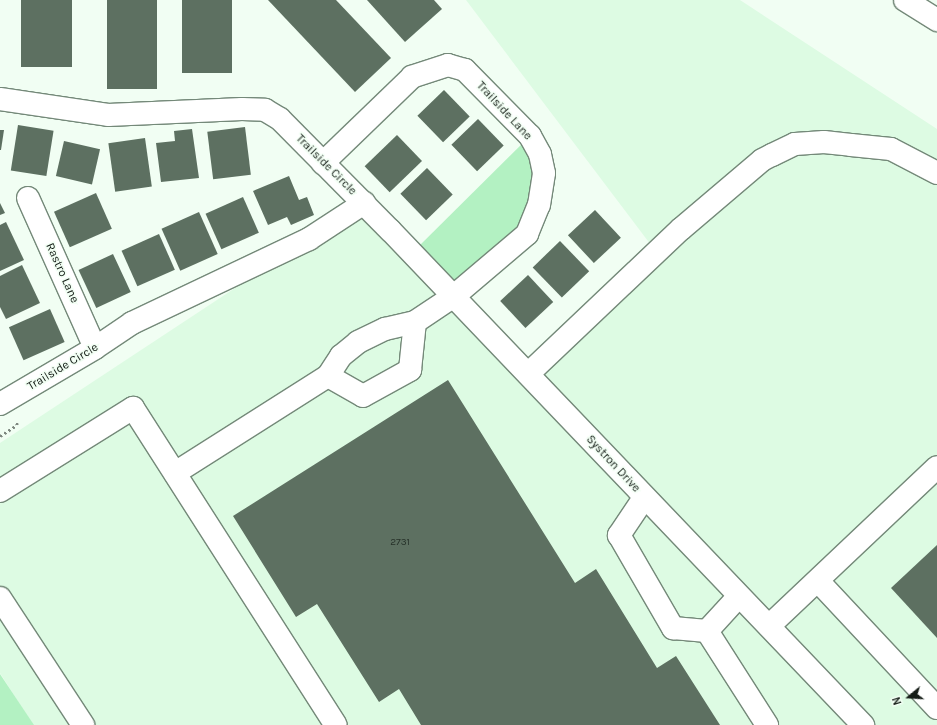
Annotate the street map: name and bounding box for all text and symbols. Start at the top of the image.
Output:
street label: Trailside Lane [473,79,535,143]
street label: Trailside Circle [293,132,359,198]
street label: Rastro Lane [42,241,82,305]
street label: Trailside Circle [25,340,101,394]
street label: Systron Drive [583,433,643,495]
house number: 2731 [390,537,410,549]
north arrow [889,677,929,717]
text: N [890,695,905,707]

